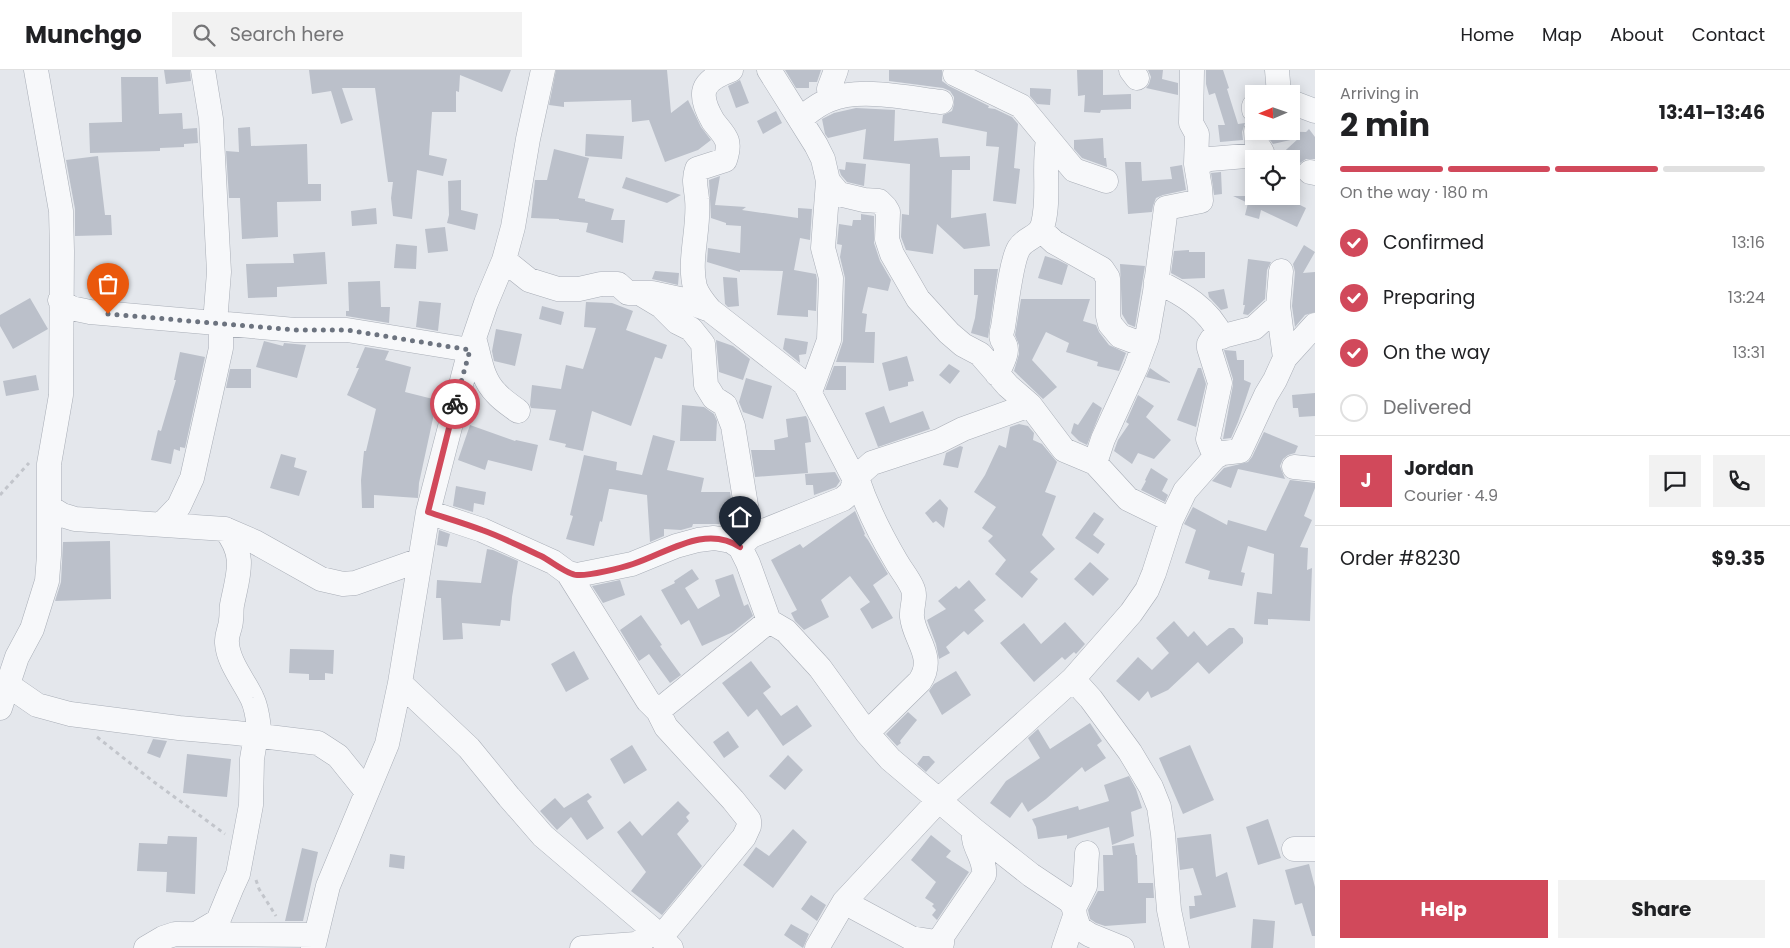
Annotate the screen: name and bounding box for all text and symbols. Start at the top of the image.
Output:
search box [172,12,522,57]
text: Munchgo [25,18,142,51]
icon: search [190,21,218,49]
text: Search here [230,21,344,48]
text: Home [1460,22,1514,47]
text: Map [1542,22,1582,47]
text: About [1610,22,1664,47]
text: Contact [1692,22,1765,47]
text: Arriving in [1340,82,1419,105]
north arrow [1245,85,1300,140]
map controls [1245,85,1300,205]
text: 13:41–13:46 [1659,99,1765,126]
text: 2 min [1340,102,1430,147]
button: locate [1245,150,1300,205]
text: On the way · 180 m [1340,181,1488,204]
icon: check [1340,229,1368,257]
text: Confirmed [1383,229,1484,256]
text: 13:16 [1732,231,1765,254]
pin [87,263,129,314]
icon: bag [94,270,122,298]
icon: check [1340,284,1368,312]
text: Preparing [1383,284,1475,311]
text: 13:24 [1728,286,1765,309]
icon: check [1340,339,1368,367]
text: On the way [1383,339,1490,366]
text: 13:31 [1733,341,1765,364]
courier [430,379,480,429]
icon: bike [441,390,469,418]
text: Delivered [1383,394,1472,421]
text: Jordan [1404,455,1474,482]
button: chat [1649,455,1701,507]
button: phone [1713,455,1765,507]
text: J [1361,467,1371,494]
text: Courier · 4.9 [1404,484,1498,507]
pin [719,496,761,547]
icon: home [726,503,754,531]
text: Order #8230 [1340,545,1461,572]
text: $9.35 [1712,545,1765,572]
button: Help [1340,880,1548,938]
button: Share [1558,880,1765,938]

